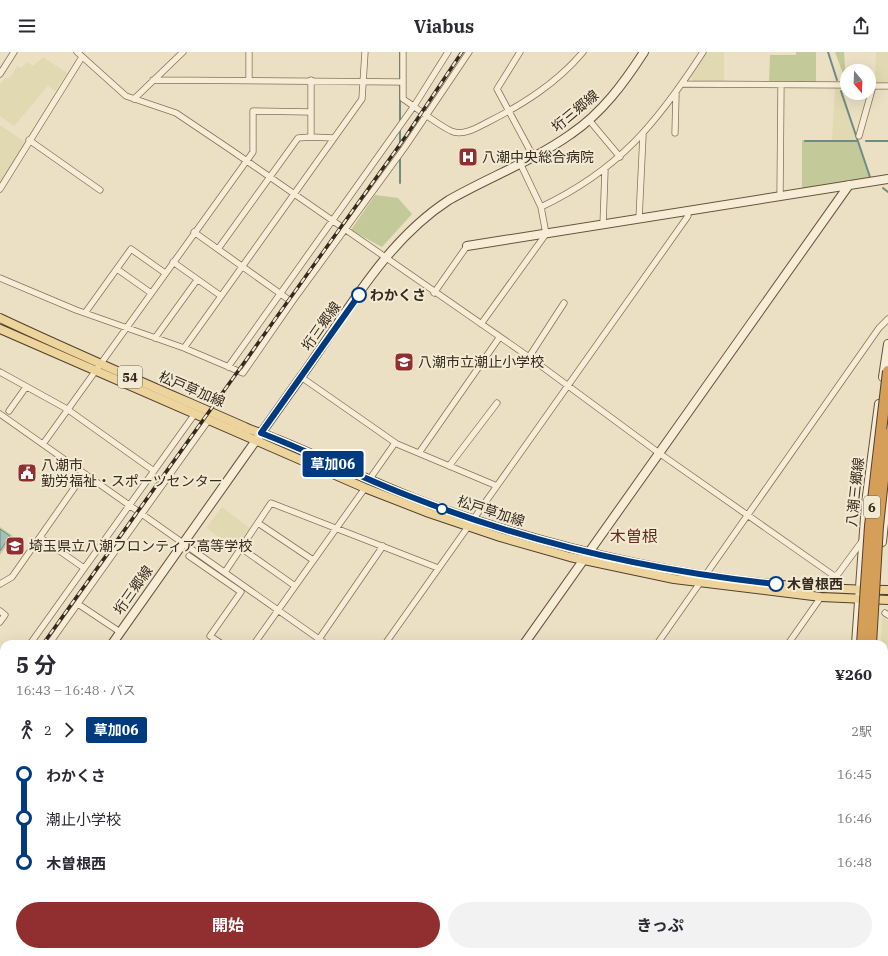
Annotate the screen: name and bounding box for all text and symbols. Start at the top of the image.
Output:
icon: menu [16,15,38,37]
text: Viabus [414,15,474,38]
icon: share [850,15,872,37]
north arrow [840,64,876,100]
map controls [840,64,876,100]
street label: 垳三郷線 [548,86,602,136]
hospital icon: 八潮中央総合病院 [457,146,479,168]
place label: 八潮中央総合病院 [482,148,594,166]
place label: わかくさ [370,286,426,304]
marker: わかくさ [351,287,367,303]
street label: 垳三郷線 [298,298,344,354]
school or university icon: 八潮市立潮止小学校 [393,351,415,373]
place label: 八潮市立潮止小学校 [418,353,544,371]
road number: 54 [118,366,142,388]
street label: 松戸草加線 [156,367,228,411]
line badge: 草加06 [305,451,361,477]
text: 草加06 [311,455,355,473]
place label: 八潮市 勤労福祉・スポーツセンター [41,456,223,490]
street label: 八潮三郷線 [842,456,868,528]
public building icon: 八潮市 勤労福祉・スポーツセンター [16,462,38,484]
street label: 松戸草加線 [455,492,527,530]
road number: 6 [864,496,880,518]
unlabelled marker [436,503,448,515]
district label: 木曽根 [610,526,658,546]
school or university icon: 埼玉県立八潮フロンティア高等学校 [4,535,26,557]
place label: 埼玉県立八潮フロンティア高等学校 [29,537,252,555]
street label: 垳三郷線 [110,562,156,618]
place label: 木曽根西 [787,575,843,593]
marker: 木曽根西 [768,576,784,592]
text: 5 分 [16,650,56,679]
text: ¥260 [835,665,872,684]
text: 16:43 – 16:48 · バス [16,682,136,699]
icon: walk [16,719,38,741]
icon: forward [58,719,80,741]
text: 草加06 [94,721,139,739]
text: 2 [44,722,52,739]
text: 2駅 [851,723,872,740]
text: わかくさ [46,766,106,785]
text: 16:45 [837,766,872,783]
text: 潮止小学校 [46,810,121,829]
text: 16:46 [837,810,872,827]
text: 木曽根西 [46,854,106,873]
text: 16:48 [837,854,872,871]
button: 開始 [16,902,440,948]
button: きっぷ [448,902,872,948]

